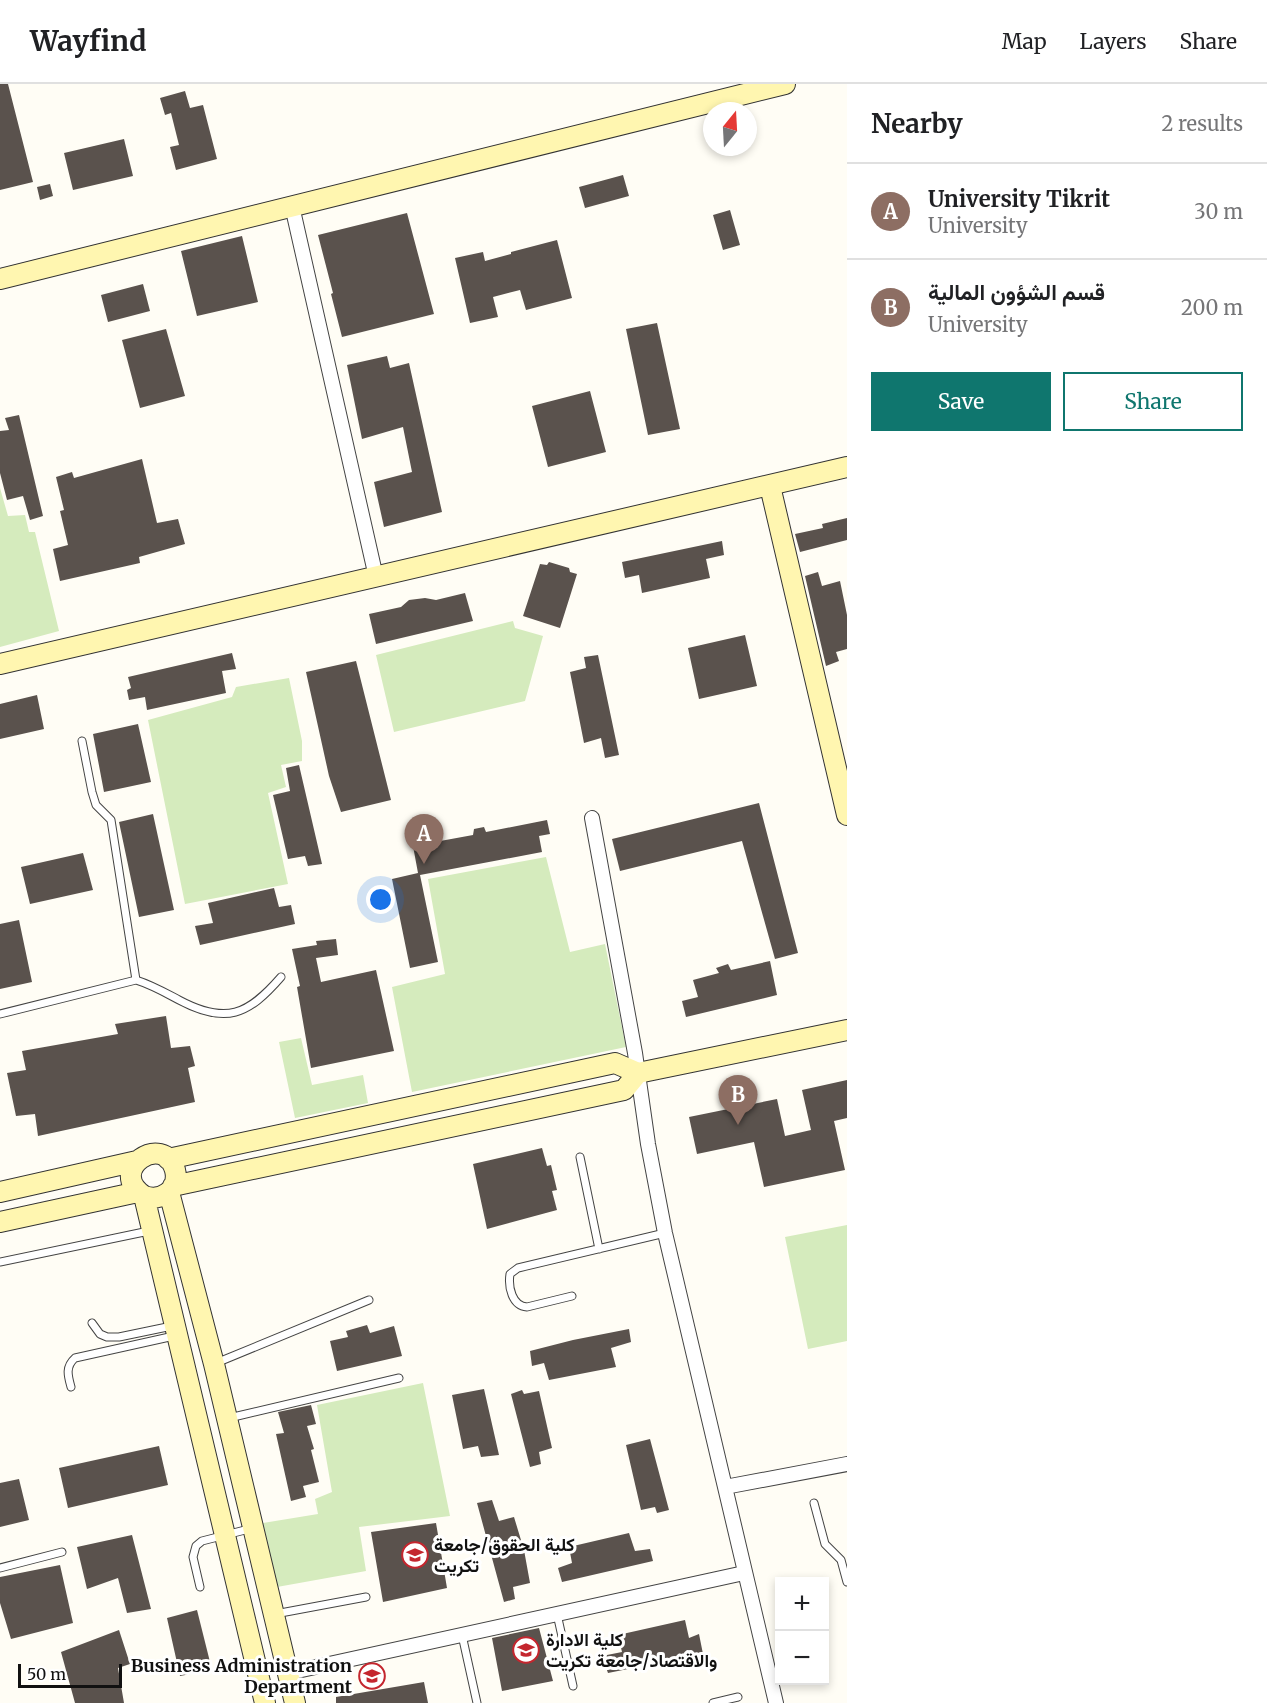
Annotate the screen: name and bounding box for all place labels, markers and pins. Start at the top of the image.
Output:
pin: A [404,814,444,864]
pin: B [718,1076,758,1125]
place label: كلية الحقوق/جامعة تكريت [434,1533,575,1577]
school or university icon: كلية الحقوق/جامعة تكريت [400,1540,430,1570]
place label: كلية الادارة والاقتصاد/جامعة تكريت [546,1628,717,1672]
school or university icon: كلية الادارة والاقتصاد/جامعة تكريت [511,1635,541,1665]
place label: Business Administration Department [131,1654,353,1698]
school or university icon: Business Administration Department [357,1661,387,1691]

